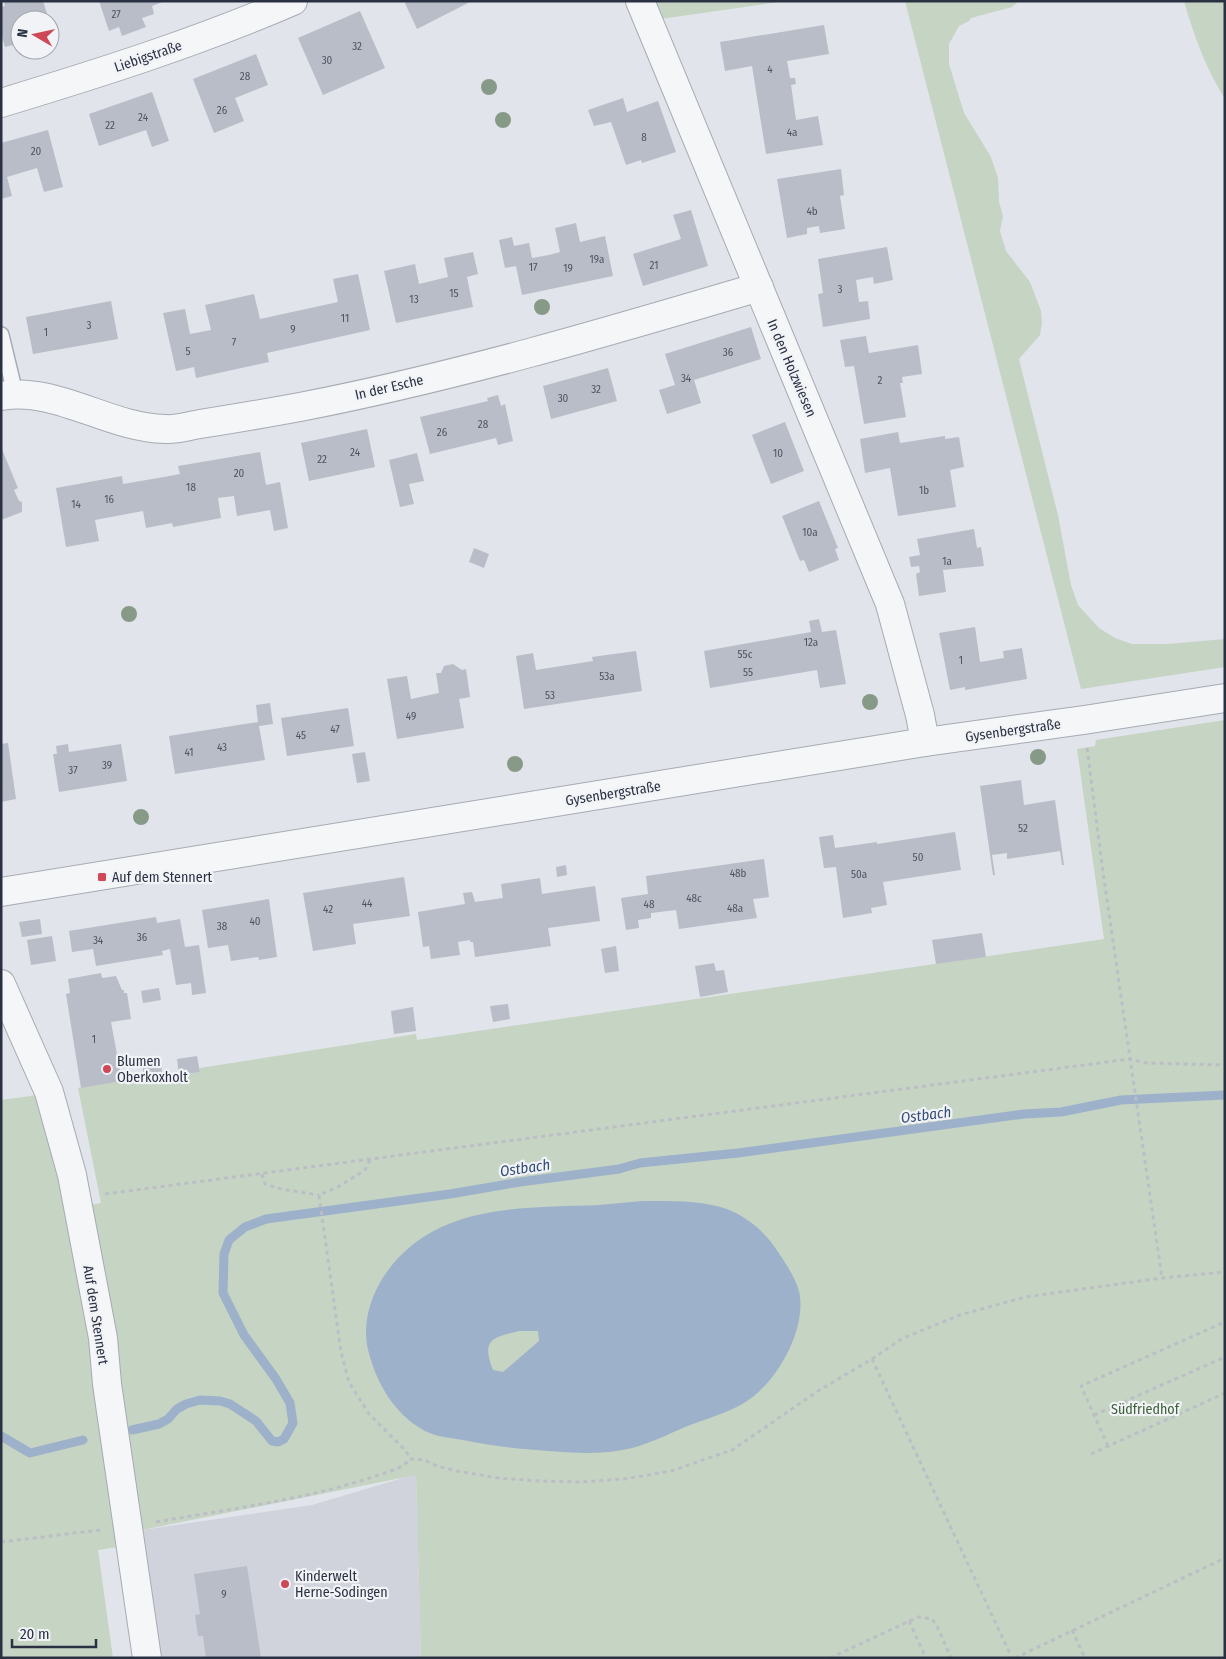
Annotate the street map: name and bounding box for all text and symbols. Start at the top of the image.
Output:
house number: 27 [111,8,121,21]
north arrow [10,10,60,60]
text: N [14,28,32,39]
street label: Liebigstraße [112,37,184,76]
house number: 32 [352,40,362,53]
house number: 30 [322,54,333,67]
house number: 4 [767,63,773,76]
house number: 28 [240,70,251,83]
house number: 26 [217,104,228,117]
house number: 24 [138,111,149,124]
house number: 22 [105,119,115,132]
house number: 4a [787,126,797,139]
house number: 8 [641,131,647,144]
house number: 20 [31,145,42,158]
house number: 4b [806,205,818,218]
house number: 19a [590,253,604,266]
house number: 21 [650,259,658,272]
house number: 17 [529,261,538,274]
house number: 19 [563,262,573,275]
house number: 3 [838,283,843,296]
house number: 15 [449,287,459,300]
house number: 13 [409,293,419,306]
house number: 11 [341,312,349,325]
street label: In den Holzwiesen [763,317,820,420]
house number: 3 [87,319,92,332]
house number: 9 [290,323,296,336]
house number: 1 [44,326,48,339]
house number: 7 [232,336,237,349]
house number: 5 [185,345,191,358]
house number: 36 [723,346,734,359]
street label: In der Esche [353,371,425,404]
house number: 34 [681,372,692,385]
house number: 2 [878,374,883,387]
house number: 32 [591,383,601,396]
house number: 30 [558,392,569,405]
house number: 28 [478,418,489,431]
house number: 26 [437,426,448,439]
house number: 24 [350,446,361,459]
house number: 10 [773,447,783,460]
house number: 22 [317,453,327,466]
house number: 20 [234,467,245,480]
house number: 18 [186,481,196,494]
house number: 1b [919,484,929,497]
house number: 16 [104,493,114,506]
house number: 14 [71,498,81,511]
house number: 10a [802,526,818,539]
house number: 1a [942,555,952,568]
house number: 12a [804,636,818,649]
house number: 55c [738,648,753,661]
house number: 1 [959,654,963,667]
house number: 55 [743,666,753,679]
house number: 53a [599,670,615,683]
house number: 53 [545,689,555,702]
house number: 49 [406,710,416,723]
street label: Gysenbergstraße [964,715,1062,746]
house number: 47 [330,723,340,736]
house number: 45 [296,729,306,742]
house number: 43 [217,741,227,754]
house number: 41 [184,746,194,759]
house number: 39 [102,759,112,772]
house number: 37 [68,764,78,777]
street label: Gysenbergstraße [564,778,662,809]
house number: 52 [1018,822,1028,835]
house number: 50 [913,851,924,864]
house number: 48b [730,867,746,880]
house number: 50a [851,868,867,881]
place label: Auf dem Stennert [112,869,213,886]
marker: Auf dem Stennert [96,871,108,883]
house number: 48c [686,892,702,905]
house number: 44 [362,897,373,910]
house number: 48 [644,898,655,911]
house number: 48a [727,902,743,915]
house number: 42 [323,903,333,916]
house number: 40 [249,915,261,928]
house number: 38 [217,920,228,933]
house number: 36 [137,931,148,944]
house number: 34 [93,934,104,947]
house number: 1 [92,1033,96,1046]
place label: Blumen Oberkoxholt [117,1053,188,1086]
marker: Blumen Oberkoxholt [101,1063,113,1075]
water label: Ostbach [900,1103,952,1127]
water label: Ostbach [499,1156,551,1180]
street label: Auf dem Stennert [79,1264,112,1366]
park label: Südfriedhof [1111,1401,1181,1418]
place label: Kinderwelt Herne-Sodingen [295,1568,388,1601]
marker: Kinderwelt Herne-Sodingen [279,1578,291,1590]
house number: 9 [221,1588,227,1601]
scale bar [12,1616,96,1648]
text: 20 m [20,1625,50,1643]

